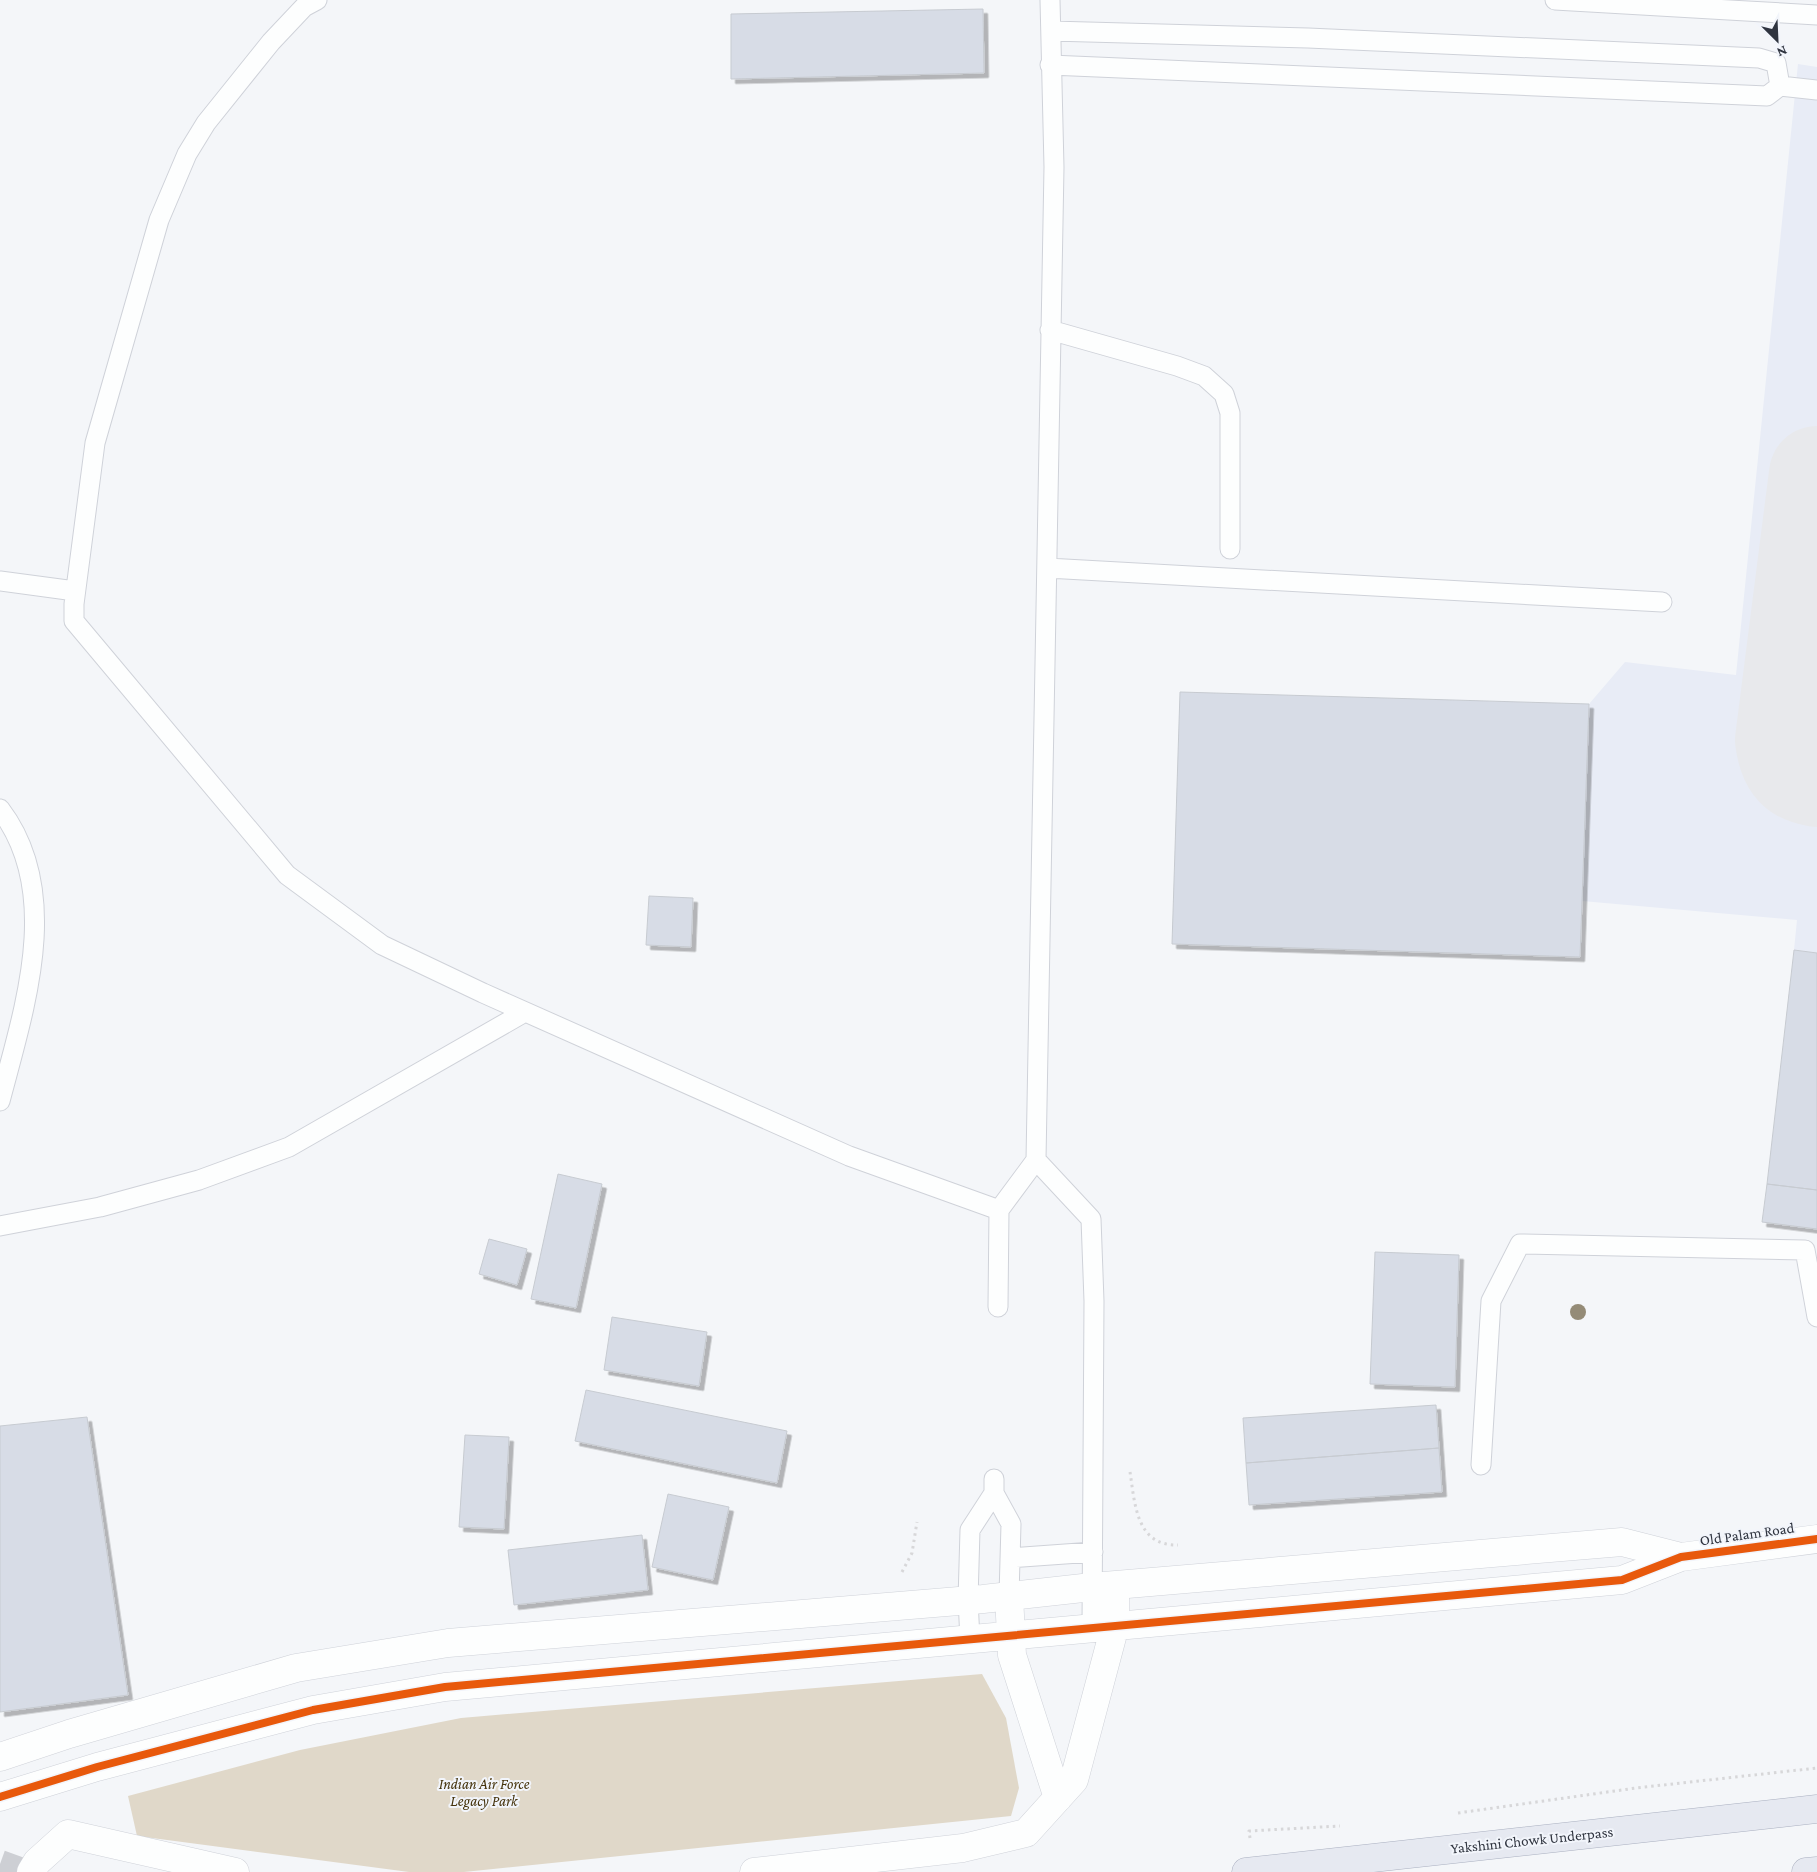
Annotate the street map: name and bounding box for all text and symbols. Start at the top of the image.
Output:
north arrow [1752,15,1802,65]
text: N [1774,43,1790,61]
street label: Old Palam Road [1699,1519,1795,1549]
park label: Indian Air Force Legacy Park [439,1776,530,1810]
street label: Yakshini Chowk Underpass [1450,1824,1614,1857]

